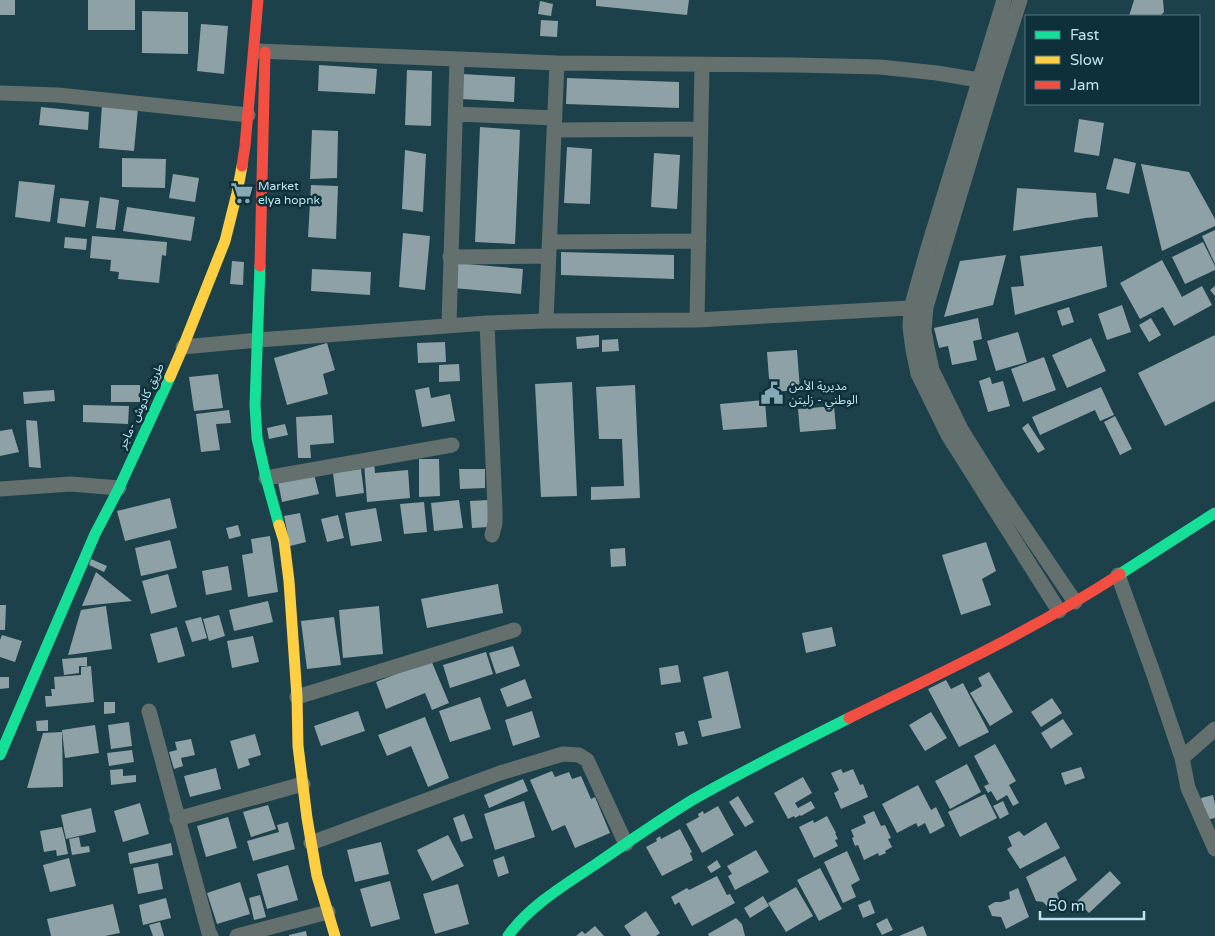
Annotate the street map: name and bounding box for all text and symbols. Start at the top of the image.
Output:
legend [1025,15,1200,105]
text: Fast [1070,26,1100,44]
text: Slow [1070,51,1104,69]
text: Jam [1070,76,1099,94]
place label: Market elya hopnk [258,179,321,207]
supermarket icon: Market elya hopnk [229,180,255,206]
street label: طريق كادوش -ماجر [115,361,168,452]
place label: مديرية الأمن الوطني - زليتن [789,379,858,410]
public building icon: مديرية الأمن الوطني - زليتن [759,380,785,406]
scale bar [1040,888,1144,920]
text: 50 m [1048,897,1085,915]

